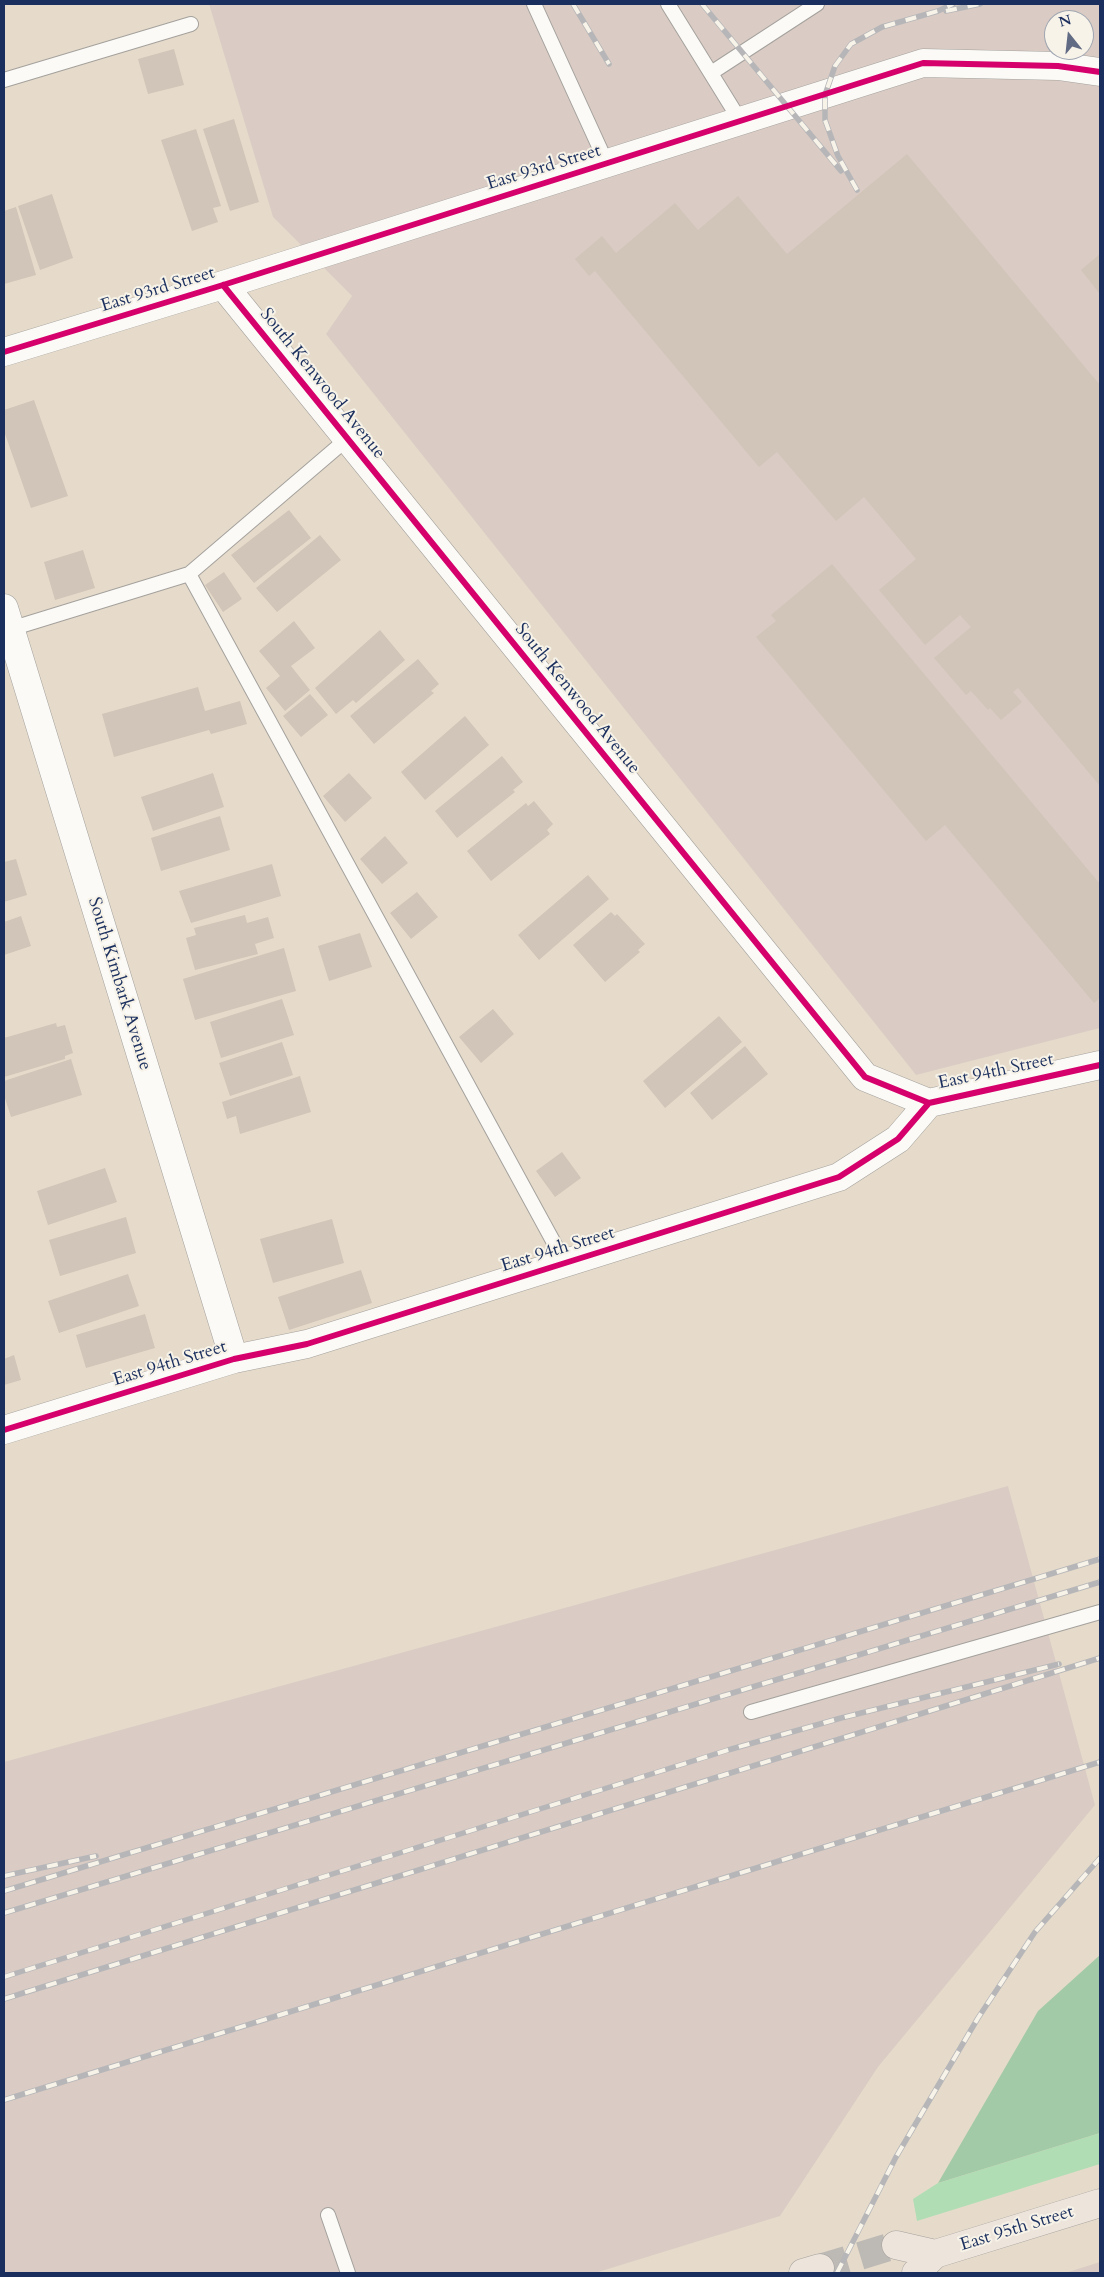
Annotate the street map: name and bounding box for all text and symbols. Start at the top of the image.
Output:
north arrow [1044,10,1094,60]
text: N [1057,10,1073,32]
street label: East 93rd Street [484,140,604,196]
street label: East 93rd Street [98,262,218,318]
street label: South Kenwood Avenue [255,304,389,464]
street label: South Kenwood Avenue [510,619,644,779]
street label: South Kimbark Avenue [82,895,156,1073]
street label: East 94th Street [936,1049,1056,1095]
street label: East 94th Street [499,1222,617,1278]
street label: East 94th Street [111,1336,229,1392]
street label: East 95th Street [958,2201,1076,2257]

